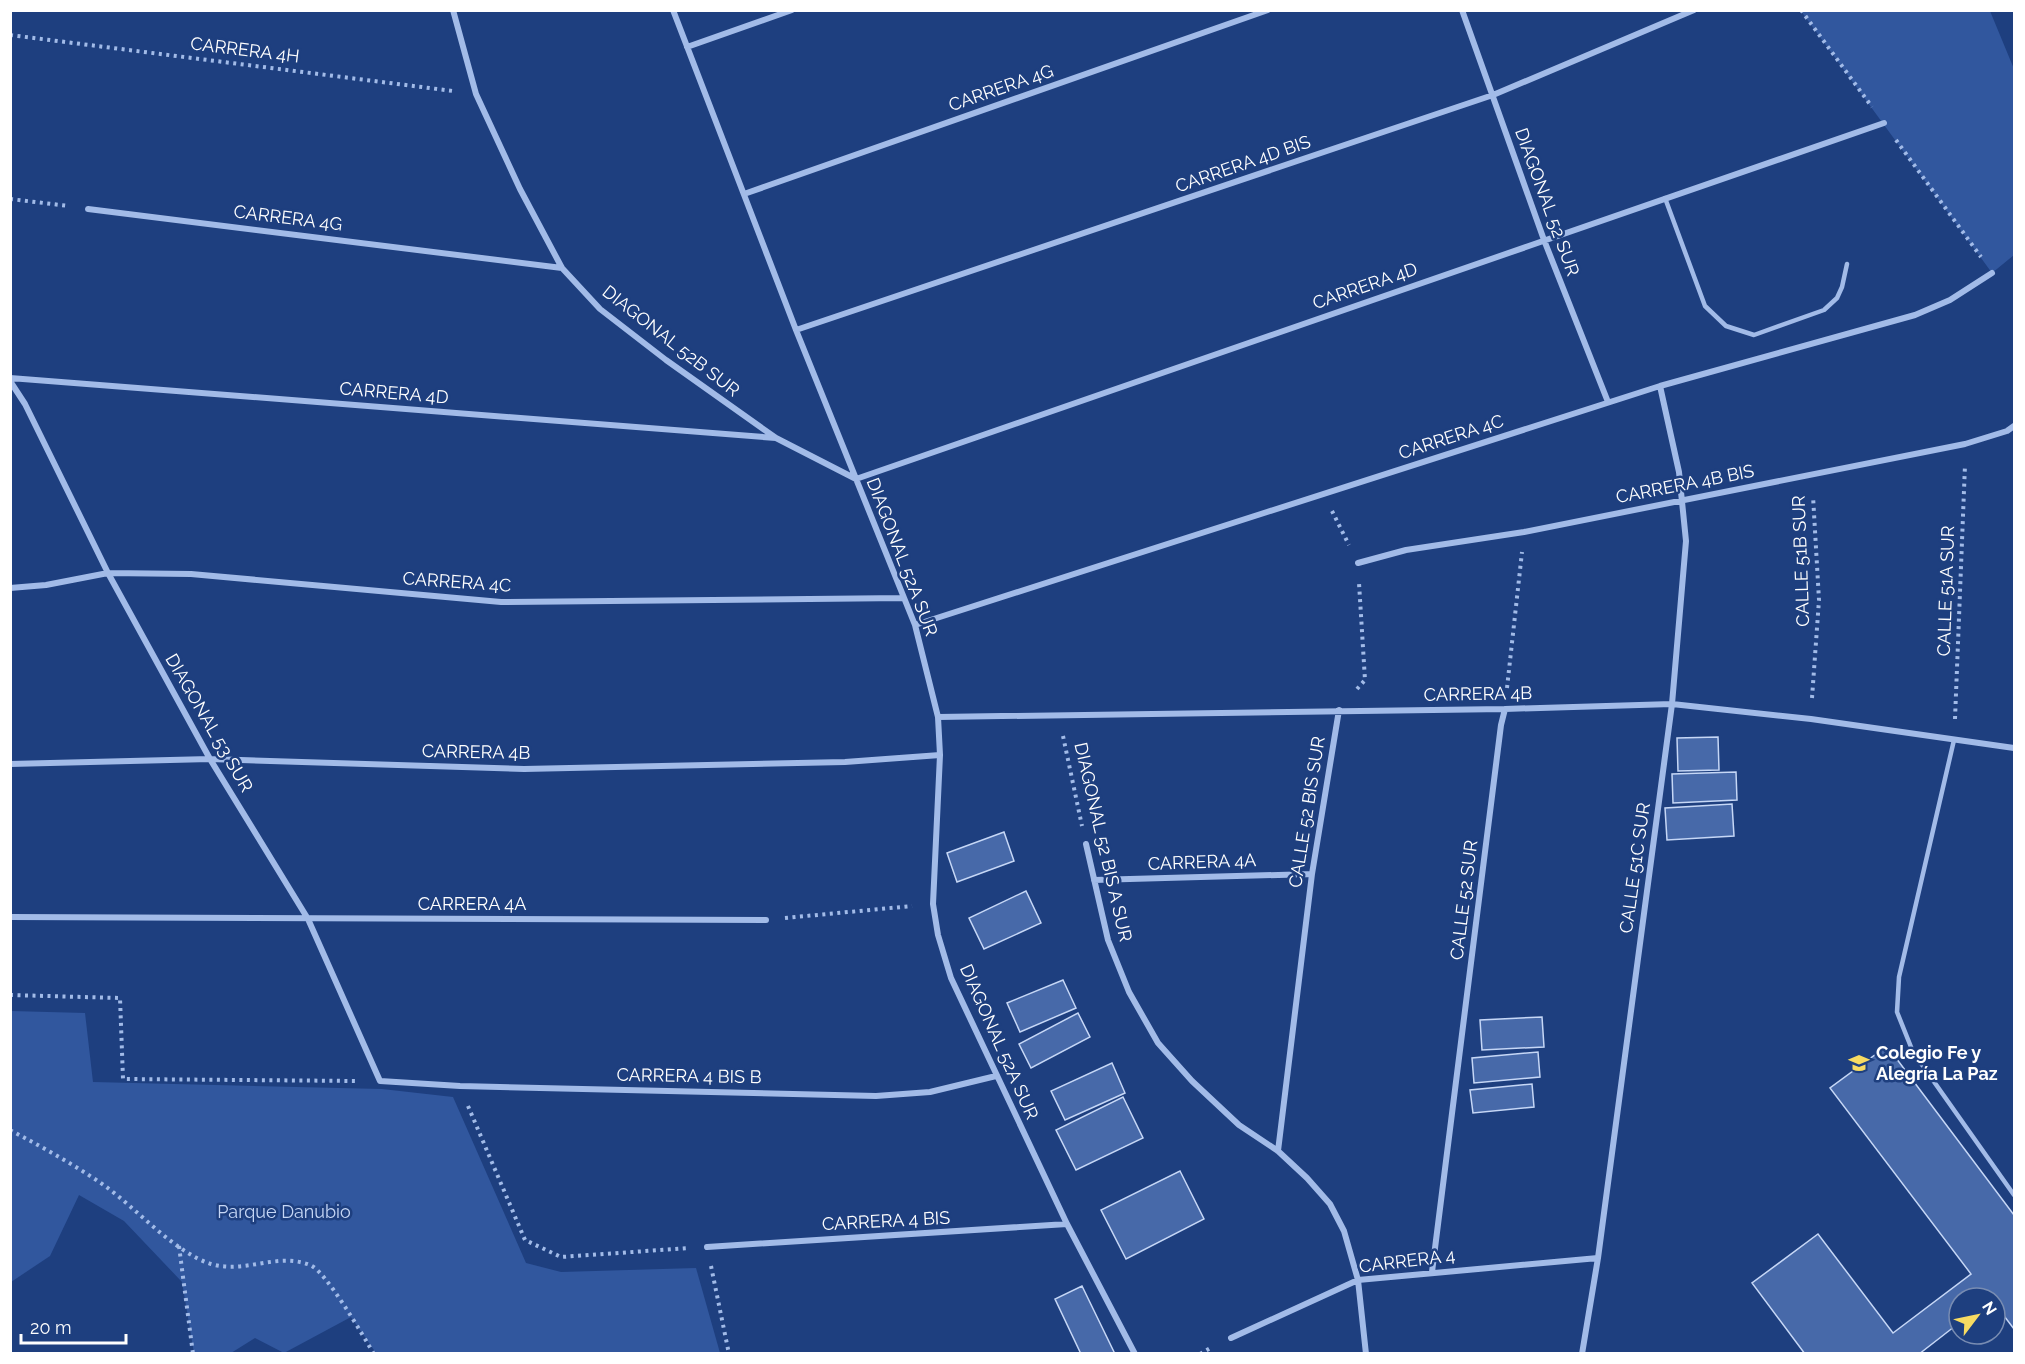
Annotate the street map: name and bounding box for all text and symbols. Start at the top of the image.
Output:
street label: CARRERA 4H [189,32,301,67]
street label: CARRERA 4G [946,60,1056,115]
street label: DIAGONAL 52 SUR [1511,125,1584,279]
street label: CARRERA 4D BIS [1173,131,1313,196]
street label: CARRERA 4G [232,200,344,235]
street label: CARRERA 4D [1310,258,1420,313]
street label: DIAGONAL 52B SUR [599,281,744,401]
street label: CARRERA 4D [339,377,450,408]
street label: CARRERA 4C [1396,410,1506,463]
street label: CARRERA 4B BIS [1614,460,1756,507]
street label: DIAGONAL 52A SUR [863,475,942,639]
street label: CALLE 51B SUR [1788,495,1813,627]
street label: CALLE 51A SUR [1933,525,1958,657]
street label: CARRERA 4C [402,567,512,596]
street label: DIAGONAL 53 SUR [161,650,258,796]
street label: CARRERA 4B [1424,682,1532,705]
street label: CALLE 52 BIS SUR [1284,735,1329,889]
street label: CARRERA 4B [422,740,530,763]
street label: DIAGONAL 52 BIS A SUR [1070,740,1137,944]
street label: CALLE 51C SUR [1615,801,1654,935]
street label: CALLE 52 SUR [1446,838,1481,961]
street label: CARRERA 4A [1147,849,1257,874]
street label: CARRERA 4A [418,893,526,914]
street label: DIAGONAL 52A SUR [956,961,1043,1123]
place label: Colegio Fe y Alegría La Paz [1876,1042,1998,1084]
school or university icon: Colegio Fe y Alegría La Paz [1847,1051,1871,1075]
street label: CARRERA 4 BIS B [616,1064,762,1087]
park label: Parque Danubio [217,1201,351,1222]
street label: CARRERA 4 BIS [821,1207,951,1234]
street label: CARRERA 4 [1358,1244,1456,1277]
north arrow [1947,1286,2007,1346]
text: N [1978,1298,2001,1319]
scale bar [21,1307,126,1345]
text: 20 m [30,1317,72,1338]

